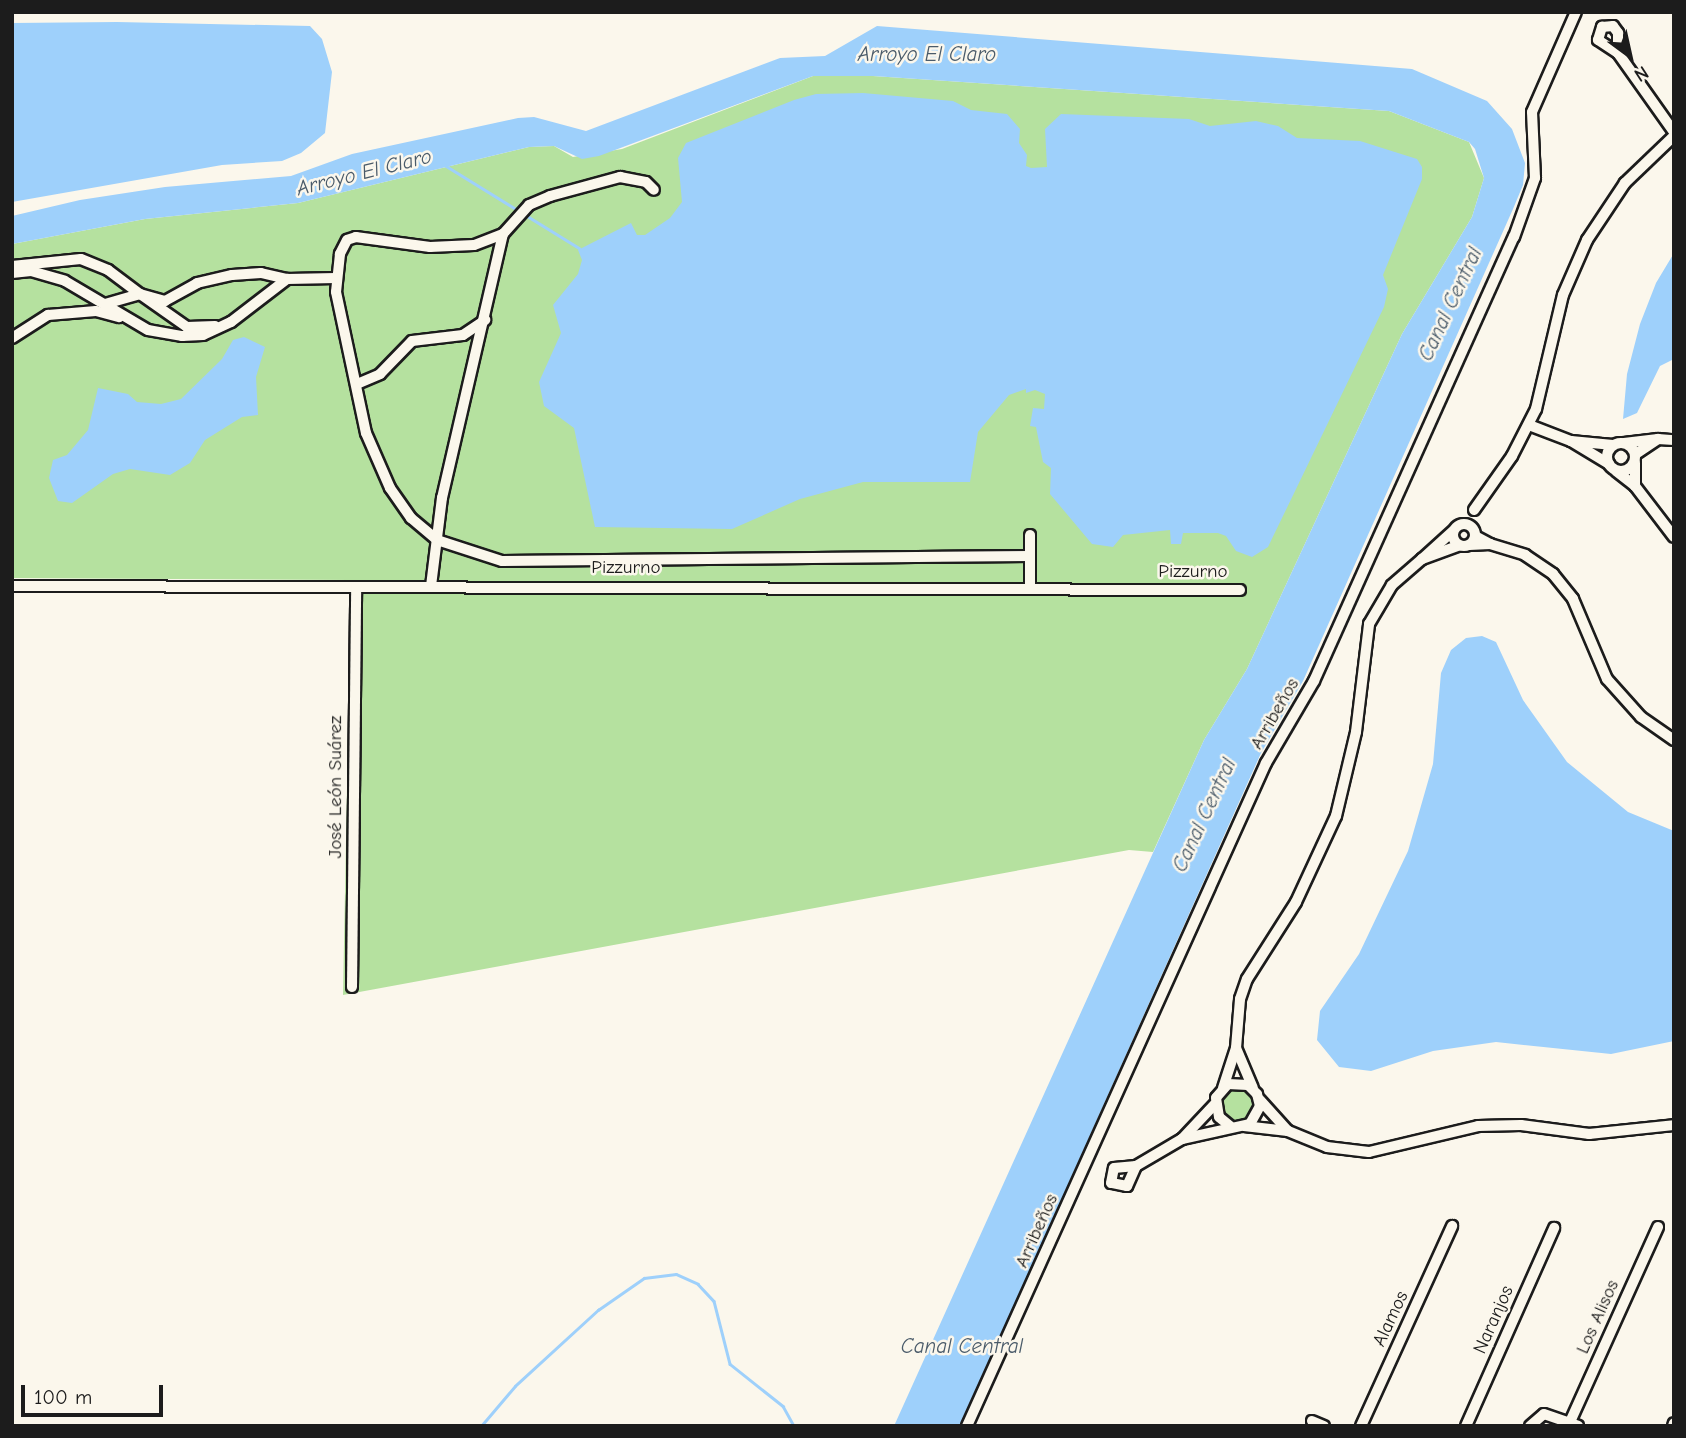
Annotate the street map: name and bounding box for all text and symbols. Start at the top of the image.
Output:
north arrow [1595,21,1665,91]
water label: Arroyo El Claro [858,41,996,67]
text: N [1630,61,1653,86]
water label: Arroyo El Claro [294,143,434,201]
water label: Canal Central [1413,243,1487,365]
street label: Pizzurno [591,557,661,579]
street label: Pizzurno [1158,561,1228,583]
street label: Arribeños [1246,674,1304,754]
street label: José León Suárez [325,716,347,858]
water label: Canal Central [1167,754,1241,876]
street label: Arribeños [1011,1191,1063,1271]
street label: Los Alisos [1572,1276,1624,1358]
street label: Naranjos [1469,1282,1519,1358]
street label: Alamos [1368,1288,1414,1350]
water label: Canal Central [901,1333,1023,1359]
scale bar [24,1372,166,1416]
text: 100 m [34,1385,92,1409]

